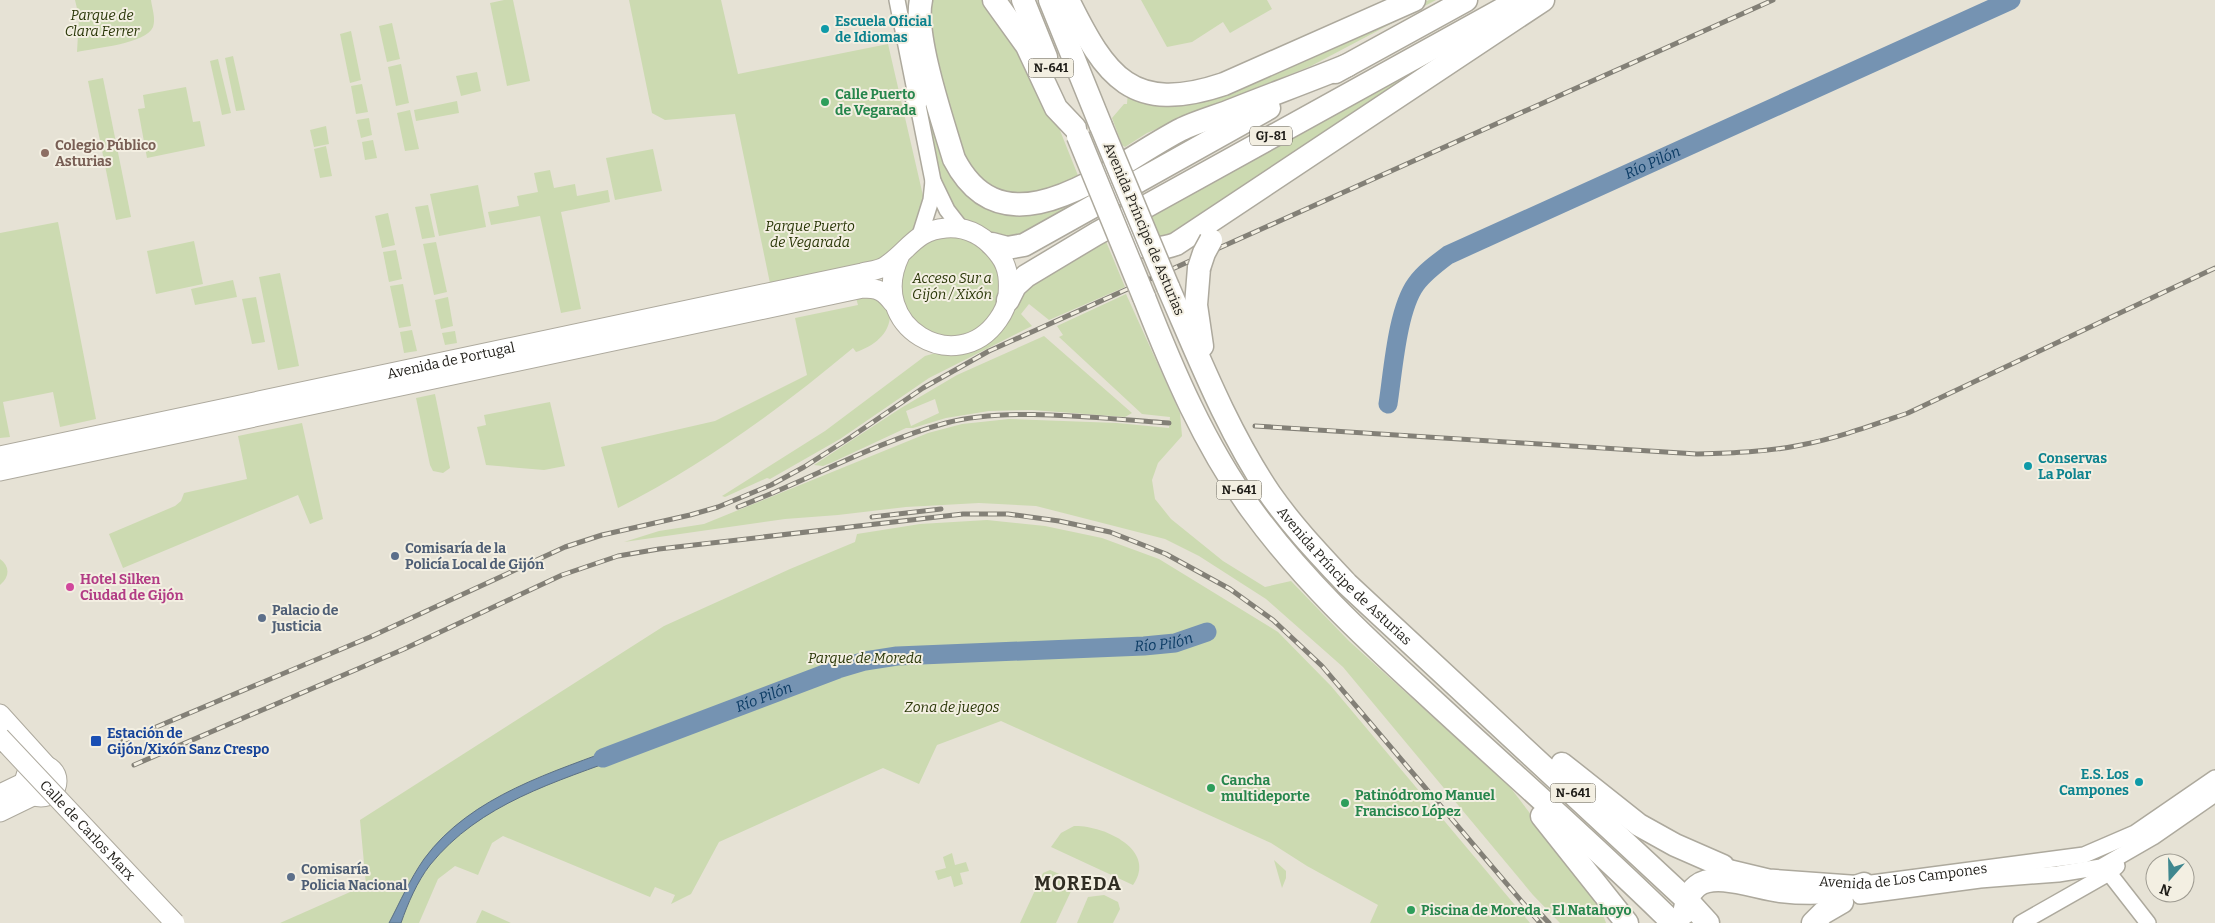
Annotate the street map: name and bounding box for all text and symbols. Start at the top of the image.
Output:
park label: Parque de Clara Ferrer [65,7,141,40]
place label: Escuela Oficial de Idiomas [835,13,932,46]
marker: Escuela Oficial de Idiomas [819,23,831,35]
road number: N-641 [1028,58,1074,78]
place label: Calle Puerto de Vegarada [835,86,916,119]
marker: Calle Puerto de Vegarada [819,96,831,108]
road number: GJ-81 [1250,126,1292,146]
place label: Colegio Público Asturias [55,137,156,170]
street label: Avenida Príncipe de Asturias [1100,140,1188,318]
water label: Río Pilón [1622,142,1683,183]
marker: Colegio Público Asturias [39,147,51,159]
park label: Parque Puerto de Vegarada [765,218,855,251]
park label: Acceso Sur a Gijón / Xixón [911,270,992,303]
street label: Avenida de Portugal [386,338,516,382]
place label: Conservas La Polar [2038,450,2107,483]
marker: Conservas La Polar [2022,460,2034,472]
road number: N-641 [1216,480,1262,500]
street label: Avenida Príncipe de Asturias [1274,503,1415,648]
place label: Comisaría de la Policía Local de Gijón [405,540,544,573]
marker: Comisaría de la Policía Local de Gijón [389,550,401,562]
place label: Hotel Silken Ciudad de Gijón [80,571,183,604]
marker: Hotel Silken Ciudad de Gijón [64,581,76,593]
place label: Palacio de Justicia [271,602,339,635]
marker: Palacio de Justicia [256,612,268,624]
water label: Río Pilón [1134,628,1195,655]
park label: Parque de Moreda [808,650,922,667]
water label: Río Pilón [733,678,795,716]
park label: Zona de juegos [905,699,1000,716]
place label: Estación de Gijón/Xixón Sanz Crespo [107,725,269,758]
marker: Estación de Gijón/Xixón Sanz Crespo [89,734,103,748]
place label: E.S. Los Campones [2059,766,2129,799]
place label: Cancha multideporte [1221,772,1310,805]
marker: E.S. Los Campones [2133,776,2145,788]
street label: Calle de Carlos Marx [36,777,139,884]
marker: Cancha multideporte [1205,782,1217,794]
road number: N-641 [1550,784,1596,802]
place label: Patinódromo Manuel Francisco López [1355,787,1495,820]
marker: Patinódromo Manuel Francisco López [1339,797,1351,809]
north arrow [2145,853,2195,903]
street label: Avenida de Los Campones [1818,859,1988,892]
place label: Comisaría Policia Nacional [301,861,408,894]
marker: Comisaría Policia Nacional [285,871,297,883]
district label: MOREDA [1034,872,1122,895]
text: N [2158,880,2174,900]
place label: Piscina de Moreda - El Natahoyo [1421,902,1632,919]
marker: Piscina de Moreda - El Natahoyo [1405,904,1417,916]

